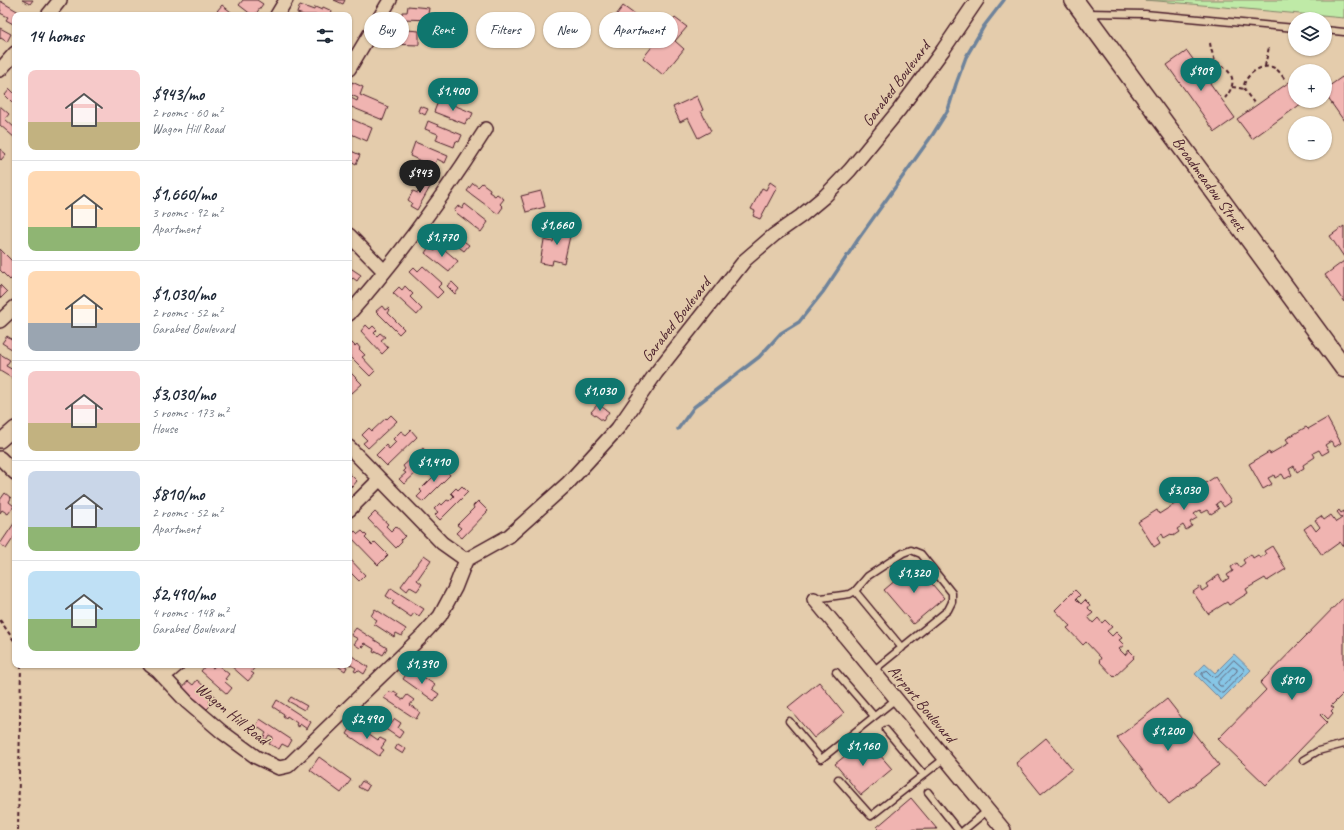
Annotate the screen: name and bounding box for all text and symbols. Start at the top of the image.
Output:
chip: Buy [364,12,409,48]
chip: Rent [417,12,468,48]
chip: Filters [476,12,535,48]
chip: New [543,12,591,48]
chip: Apartment [599,12,678,48]
map controls [1288,12,1332,160]
button: layers [1288,12,1332,56]
icon: filters [314,25,336,47]
text: 14 homes [28,26,84,47]
street label: Garabed Boulevard [857,35,936,131]
pin: $909 [1177,58,1225,92]
text: $909 [1189,63,1213,79]
button: + [1288,64,1332,108]
pin: $1,400 [420,78,486,112]
text: $1,400 [437,83,469,99]
text: $943/mo [152,84,204,105]
icon: home [60,86,108,134]
text: 2 rooms · 60 m² [152,105,222,121]
button: − [1288,116,1332,160]
text: Wagon Hill Road [152,121,224,137]
street label: Broadmeadow Street [1168,133,1251,237]
pin: $943 [396,160,444,194]
text: $943 [408,165,432,181]
text: $1,660/mo [152,184,216,205]
icon: home [60,187,108,235]
text: 3 rooms · 92 m² [152,205,222,221]
pin: $1,660 [524,212,590,246]
text: $1,660 [541,217,573,233]
text: Apartment [152,221,200,237]
pin: $1,770 [409,224,475,258]
text: $1,770 [426,229,458,245]
street label: Garabed Boulevard [637,272,717,366]
text: $1,030/mo [152,284,215,305]
icon: home [60,287,108,335]
text: 2 rooms · 52 m² [152,305,222,321]
text: Garabed Boulevard [152,321,234,337]
pin: $1,030 [567,378,633,412]
text: $1,030 [584,383,616,399]
text: $3,030/mo [152,384,215,405]
icon: home [60,387,108,435]
text: 5 rooms · 173 m² [152,405,228,421]
text: House [152,421,177,437]
pin: $1,410 [401,449,467,483]
text: $1,410 [418,454,450,470]
pin: $3,030 [1151,477,1217,511]
text: $3,030 [1168,482,1200,498]
text: $810/mo [152,484,204,505]
icon: home [60,487,108,535]
text: 2 rooms · 52 m² [152,505,222,521]
text: Apartment [152,521,200,537]
pin: $1,320 [881,560,947,594]
text: $1,320 [898,565,930,581]
text: $2,490/mo [152,584,215,605]
icon: home [60,587,108,635]
text: 4 rooms · 148 m² [152,605,228,621]
text: Garabed Boulevard [152,621,234,637]
pin: $1,390 [389,651,455,685]
text: $1,390 [406,656,438,672]
street label: Airport Boulevard [884,661,962,749]
pin: $810 [1268,667,1316,701]
text: $810 [1280,672,1304,688]
street label: Wagon Hill Road [191,678,275,751]
pin: $2,490 [334,706,400,740]
text: $2,490 [351,711,383,727]
pin: $1,200 [1135,718,1201,752]
text: $1,200 [1152,723,1184,739]
pin: $1,160 [830,733,896,767]
text: $1,160 [847,738,879,754]

